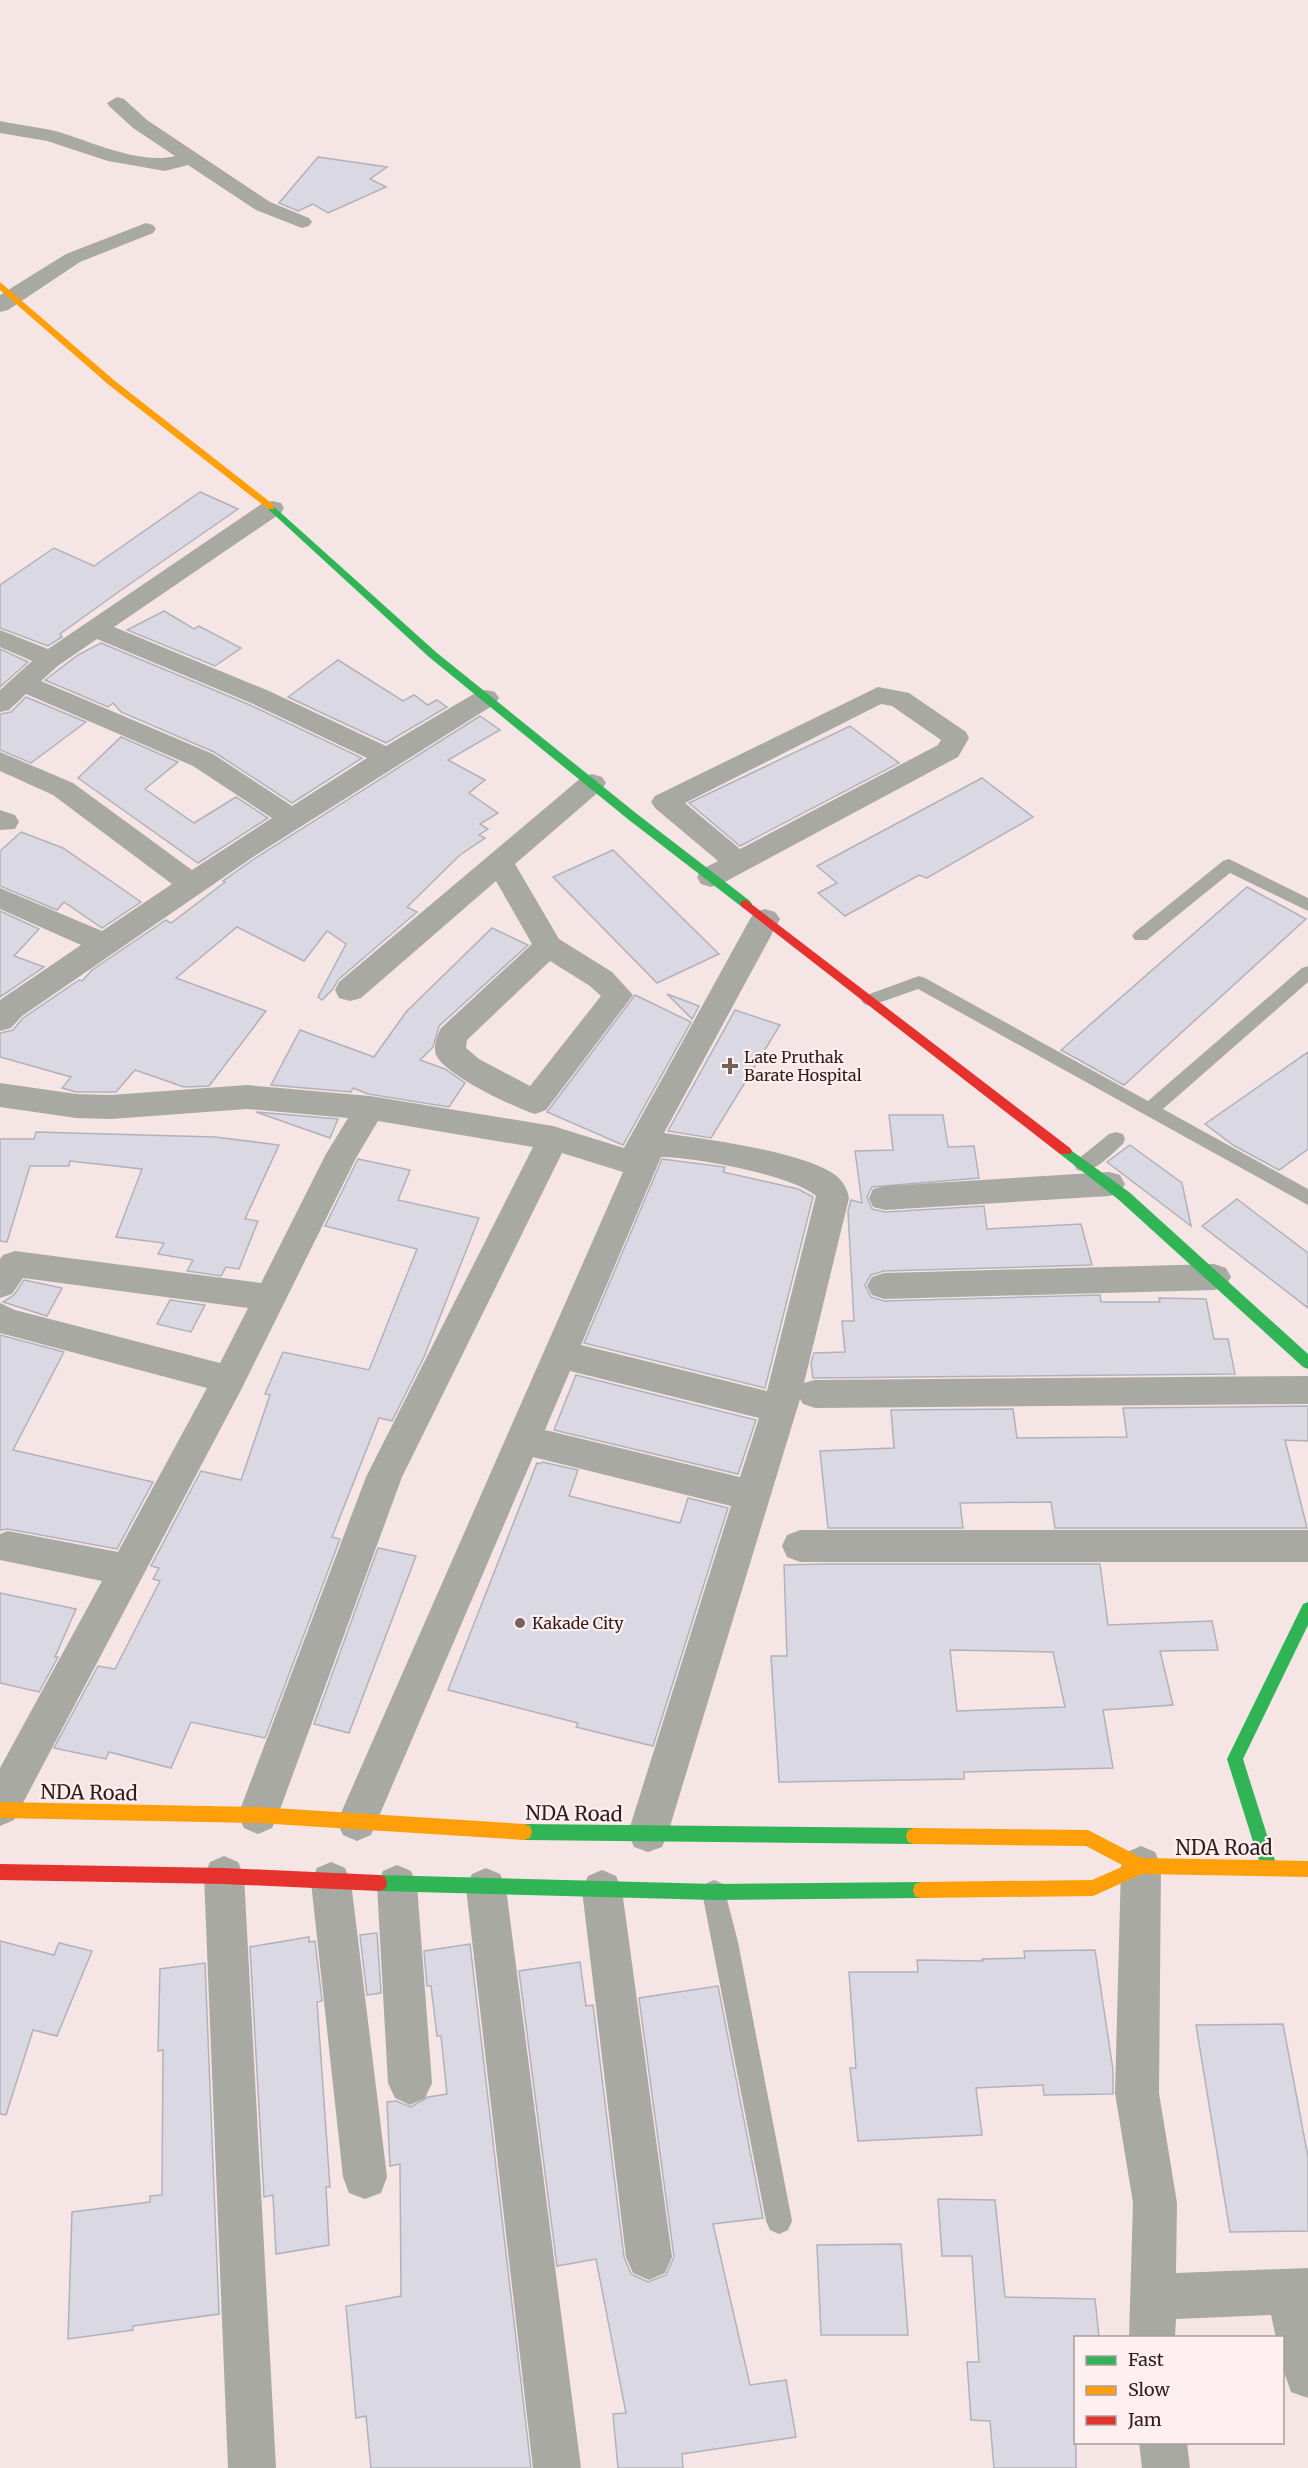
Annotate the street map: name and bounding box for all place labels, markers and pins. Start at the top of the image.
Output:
place label: Late Pruthak Barate Hospital [744,1047,862,1085]
marker: Late Pruthak Barate Hospital [721,1057,739,1075]
place label: Kakade City [532,1613,624,1633]
marker: Kakade City [513,1616,527,1630]

